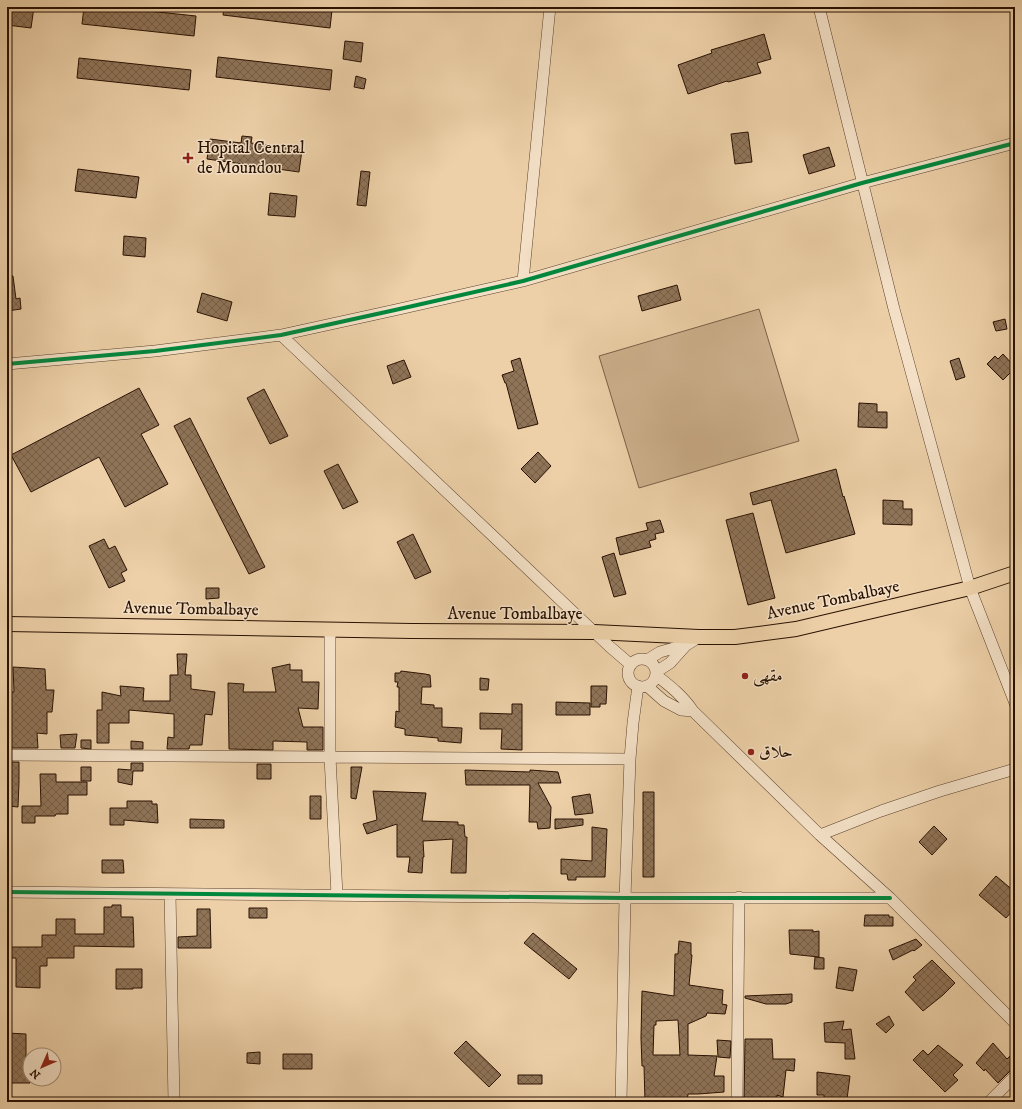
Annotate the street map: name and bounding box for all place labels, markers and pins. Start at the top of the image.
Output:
place label: Hopital Central de Moundou [197,137,305,179]
marker: Hopital Central de Moundou [182,152,194,164]
place label: مقهى [753,665,783,687]
marker: مقهى [740,671,750,681]
place label: حلاق [759,741,793,763]
marker: حلاق [746,747,756,757]

